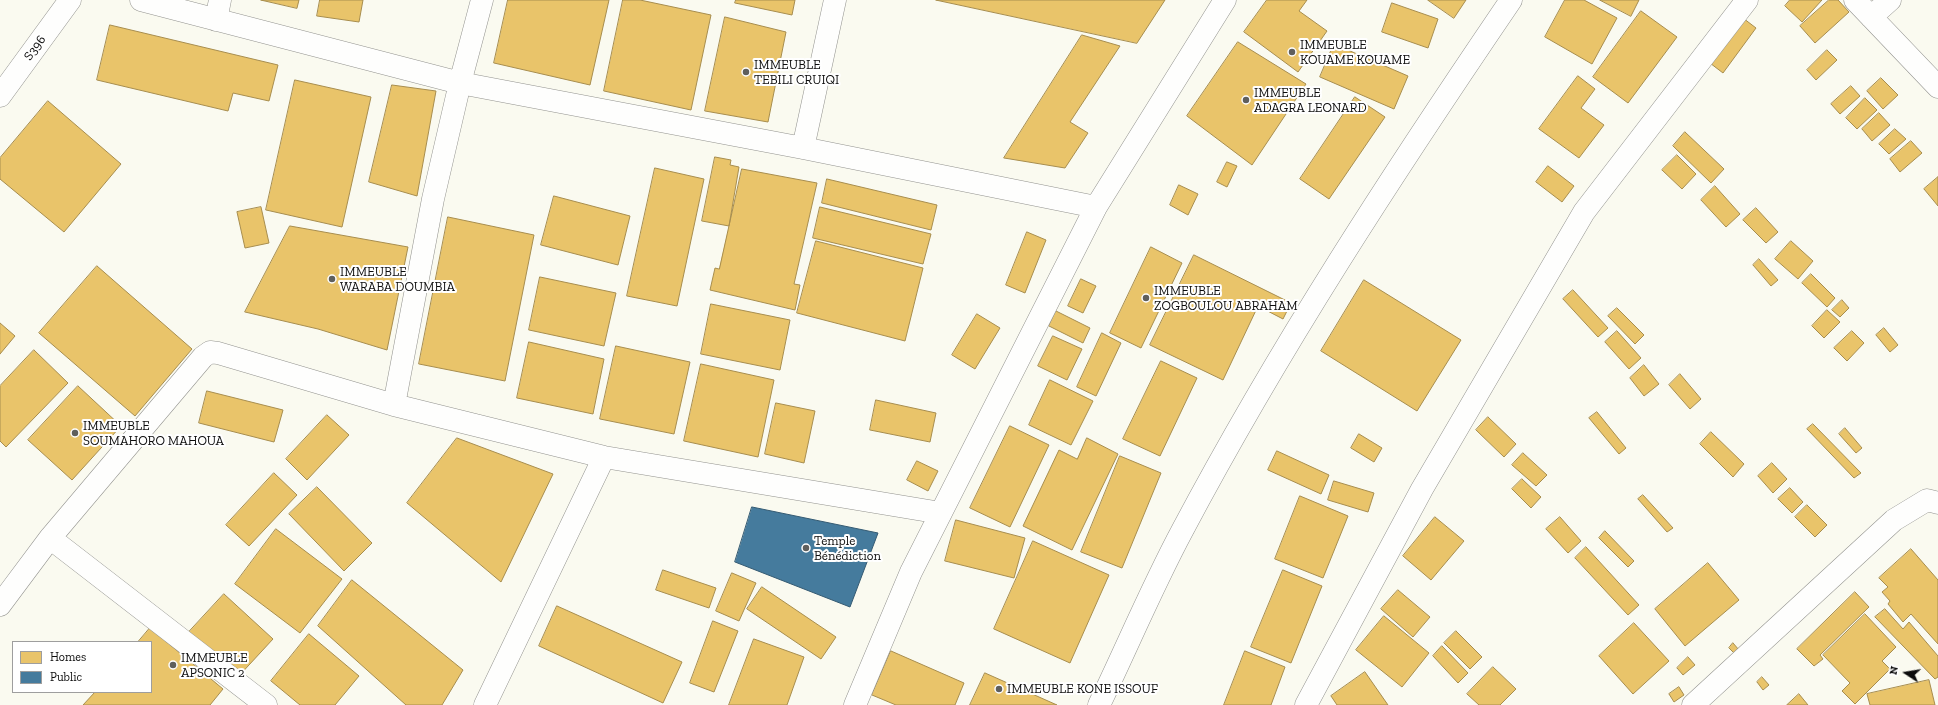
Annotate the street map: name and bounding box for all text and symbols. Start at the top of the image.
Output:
street label: S396 [21,32,49,64]
place label: IMMEUBLE KOUAME KOUAME [1300,37,1410,68]
marker: IMMEUBLE KOUAME KOUAME [1287,47,1297,57]
place label: IMMEUBLE TEBILI CRUIQI [754,57,839,88]
marker: IMMEUBLE TEBILI CRUIQI [741,67,751,77]
place label: IMMEUBLE ADAGRA LEONARD [1254,85,1367,116]
marker: IMMEUBLE ADAGRA LEONARD [1241,95,1251,105]
place label: IMMEUBLE WARABA DOUMBIA [340,264,455,295]
marker: IMMEUBLE WARABA DOUMBIA [327,274,337,284]
place label: IMMEUBLE ZOGBOULOU ABRAHAM [1154,283,1298,314]
marker: IMMEUBLE ZOGBOULOU ABRAHAM [1141,293,1151,303]
place label: IMMEUBLE SOUMAHORO MAHOUA [83,418,224,449]
marker: IMMEUBLE SOUMAHORO MAHOUA [70,428,80,438]
place label: Temple Bénédiction [814,533,881,564]
marker: Temple Bénédiction [801,543,811,553]
legend [12,641,152,693]
text: Homes [50,650,86,664]
place label: IMMEUBLE APSONIC 2 [181,650,248,681]
north arrow [1886,653,1926,693]
marker: IMMEUBLE APSONIC 2 [168,660,178,670]
text: N [1887,665,1901,676]
text: Public [50,670,82,684]
place label: IMMEUBLE KONE ISSOUF [1007,681,1158,697]
marker: IMMEUBLE KONE ISSOUF [994,684,1004,694]

